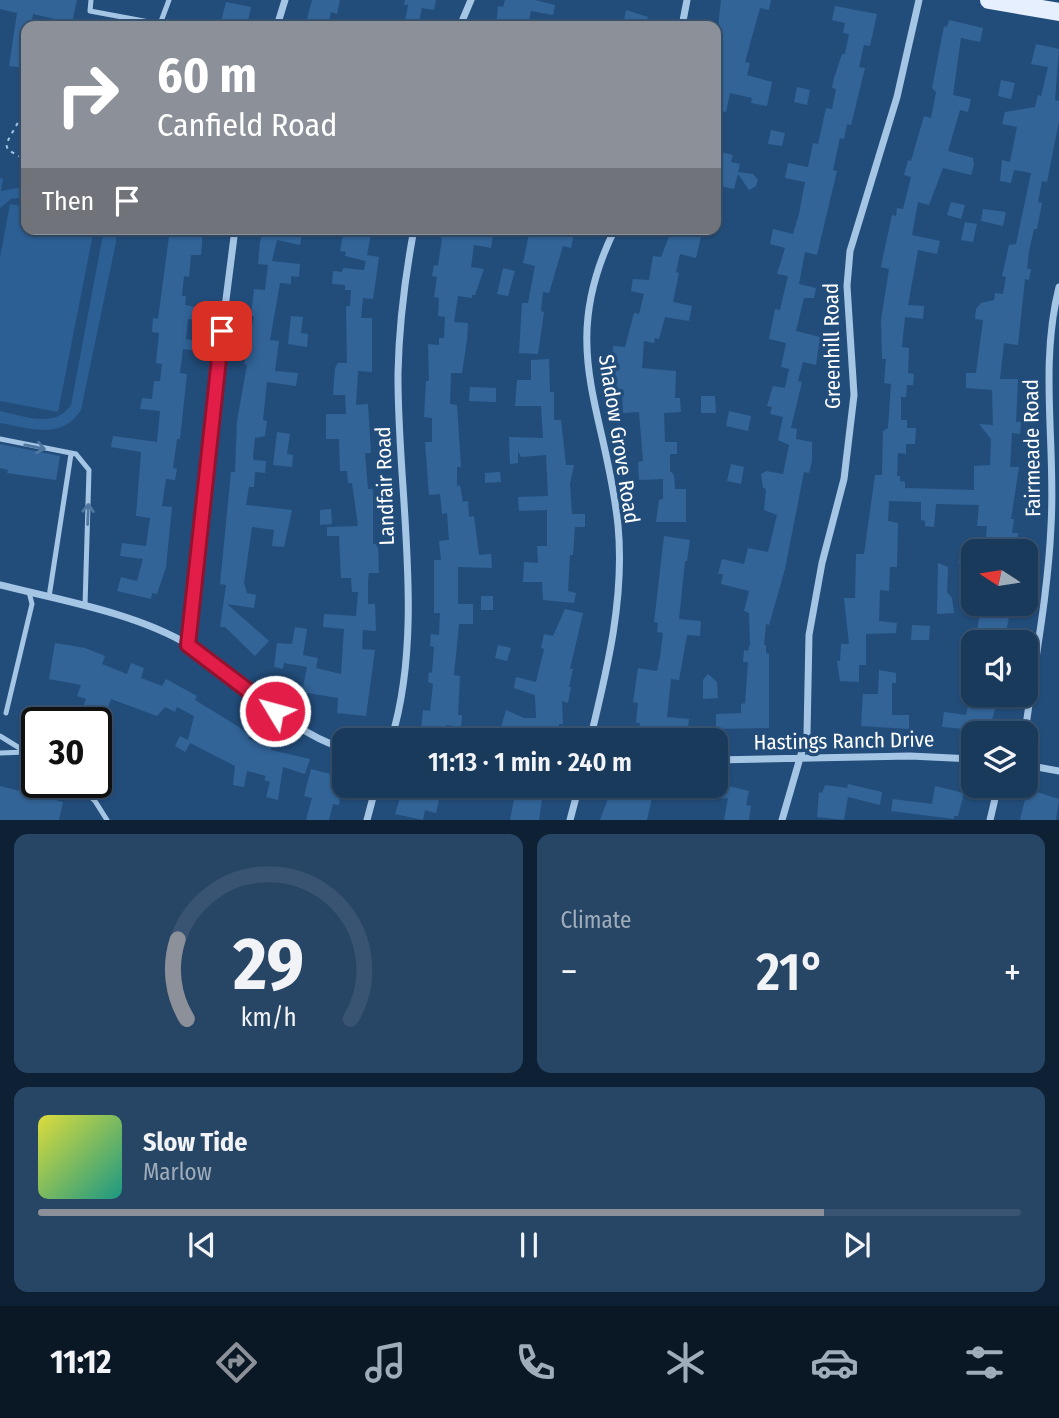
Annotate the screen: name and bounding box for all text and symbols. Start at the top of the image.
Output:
text: 60 m [157,46,257,105]
icon: right [42,49,133,140]
text: Canfield Road [157,106,337,144]
icon: arrive [108,182,146,220]
text: Then [42,186,94,217]
street label: Greenhill Road [818,283,846,409]
pin [192,301,252,361]
icon: arrive [203,312,241,350]
street label: Shadow Grove Road [593,353,645,525]
street label: Fairmeade Road [1018,379,1046,517]
street label: Landfair Road [370,426,400,546]
one-way arrow [23,440,46,454]
one-way arrow [81,503,94,526]
north arrow [961,539,1038,616]
map controls [961,539,1038,798]
button: sound [961,630,1038,707]
position arrow [238,674,312,748]
speed limit sign: 30 [21,707,112,798]
button: layers [961,721,1038,798]
street label: Hastings Ranch Drive [753,726,935,756]
text: 11:13 · 1 min · 240 m [428,747,632,778]
text: Climate [561,906,631,934]
text: 29 [232,922,304,1009]
text: 21° [756,941,825,1004]
text: − [561,949,578,995]
text: + [1004,949,1021,995]
text: km/h [240,1003,296,1033]
text: Slow Tide [143,1127,247,1158]
text: Marlow [143,1158,212,1186]
icon: previous [183,1226,221,1264]
icon: pause [510,1226,548,1264]
icon: next [838,1226,876,1264]
icon: directions [212,1338,261,1387]
icon: music [361,1338,410,1387]
icon: phone [511,1338,560,1387]
icon: climate [661,1338,710,1387]
icon: car [810,1338,859,1387]
icon: filters [960,1338,1009,1387]
text: 11:12 [50,1343,111,1381]

